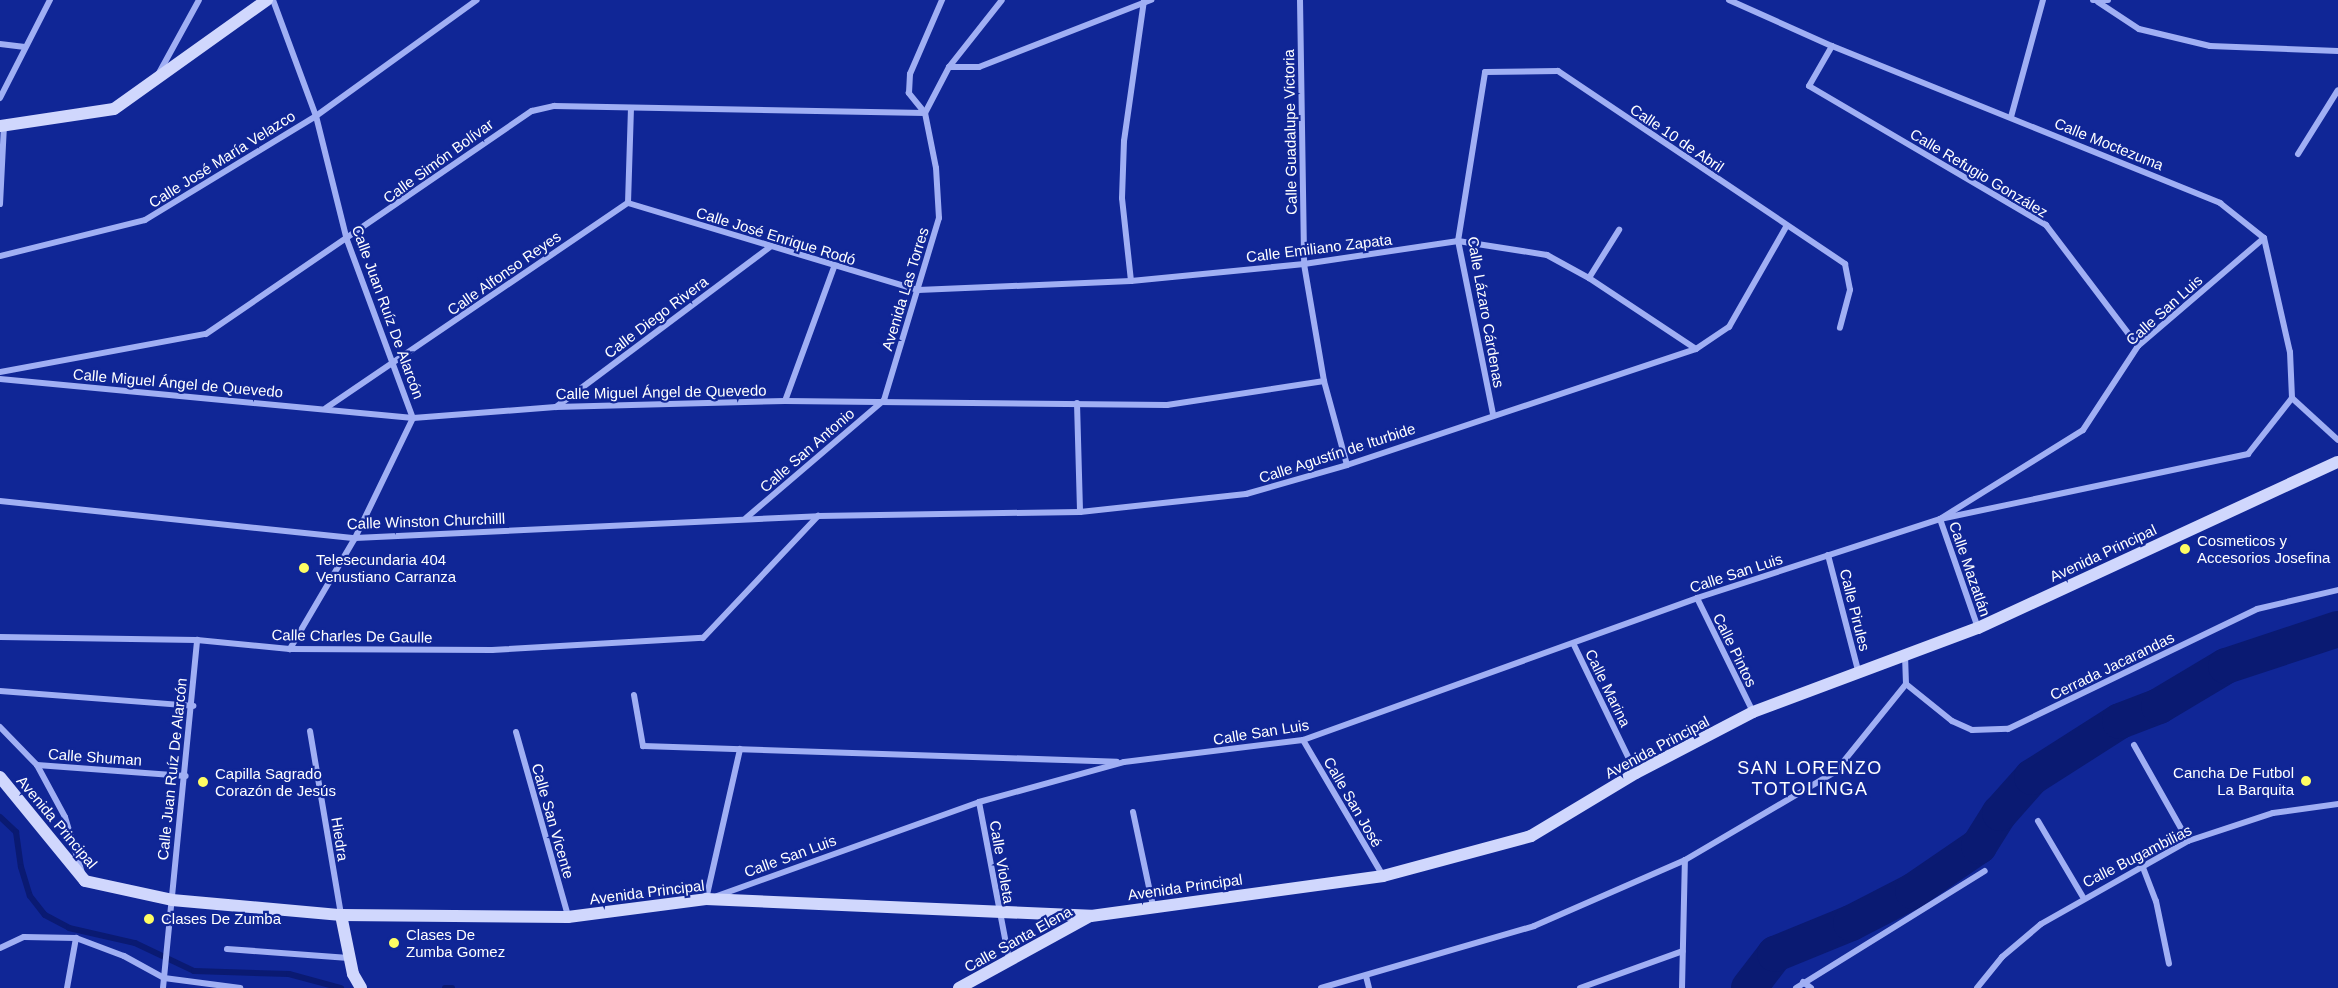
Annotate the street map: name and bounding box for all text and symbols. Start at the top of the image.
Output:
street label: Calle Guadalupe Victoria [1280,49,1300,215]
street label: Calle 10 de Abril [1626,100,1728,176]
street label: Calle José María Velazco [145,107,299,211]
street label: Calle Moctezuma [2052,114,2166,174]
street label: Calle Simón Bolívar [379,115,497,207]
street label: Calle Refugio González [1907,125,2051,221]
street label: Calle José Enrique Rodó [694,203,858,269]
street label: Calle Juan Ruíz De Alarcón [348,222,428,402]
street label: Avenida Las Torres [878,225,932,353]
street label: Calle Alfonso Reyes [444,227,564,319]
street label: Calle Emiliano Zapata [1245,230,1393,266]
street label: Calle Lázaro Cárdenas [1464,235,1508,389]
street label: Calle San Luis [2122,271,2206,349]
street label: Calle Diego Rivera [601,272,711,362]
street label: Calle Miguel Ángel de Quevedo [72,365,284,401]
street label: Calle Miguel Ángel de Quevedo [555,381,767,403]
street label: Calle San Antonio [756,404,858,496]
street label: Calle Agustín de Iturbide [1256,419,1418,487]
street label: Calle Winston Churchilll [347,509,505,533]
street label: Calle Mazatlán [1945,519,1995,619]
street label: Avenida Principal [2047,520,2159,586]
place label: Cosmeticos y Accesorios Josefina [2197,531,2330,566]
marker: Cosmeticos y Accesorios Josefina [2178,542,2192,556]
street label: Calle San Luis [1687,549,1785,597]
place label: Telesecundaria 404 Venustiano Carranza [316,550,456,585]
marker: Telesecundaria 404 Venustiano Carranza [297,561,311,575]
street label: Calle Pirules [1836,567,1874,653]
street label: Calle Pintos [1709,610,1761,690]
street label: Calle Charles De Gaulle [271,626,433,646]
street label: Cerrada Jacarandas [2047,628,2177,704]
street label: Calle Marina [1581,646,1635,730]
street label: Calle Juan Ruíz De Alarcón [153,676,191,862]
street label: Avenida Principal [1602,712,1712,782]
street label: Calle San Luis [1212,716,1310,748]
street label: Calle Shuman [47,745,143,769]
street label: Calle San José [1320,754,1386,850]
district label: SAN LORENZO TOTOLINGA [1737,758,1883,800]
street label: Calle San Vicente [528,761,578,881]
place label: Cancha De Futbol La Barquita [2173,763,2294,798]
place label: Capilla Sagrado Corazón de Jesús [215,764,336,799]
street label: Avenida Principal [13,772,101,872]
marker: Cancha De Futbol La Barquita [2299,774,2313,788]
marker: Capilla Sagrado Corazón de Jesús [196,775,210,789]
street label: Hiedra [328,816,352,862]
street label: Calle Violeta [986,819,1018,905]
street label: Calle Bugambilias [2079,821,2195,891]
street label: Calle San Luis [741,831,839,881]
street label: Avenida Principal [1126,870,1244,904]
street label: Avenida Principal [589,876,705,908]
street label: Calle Santa Elena [961,902,1075,976]
place label: Clases De Zumba [161,910,281,928]
marker: Clases De Zumba [142,912,156,926]
place label: Clases De Zumba Gomez [406,925,505,960]
marker: Clases De Zumba Gomez [387,936,401,950]

